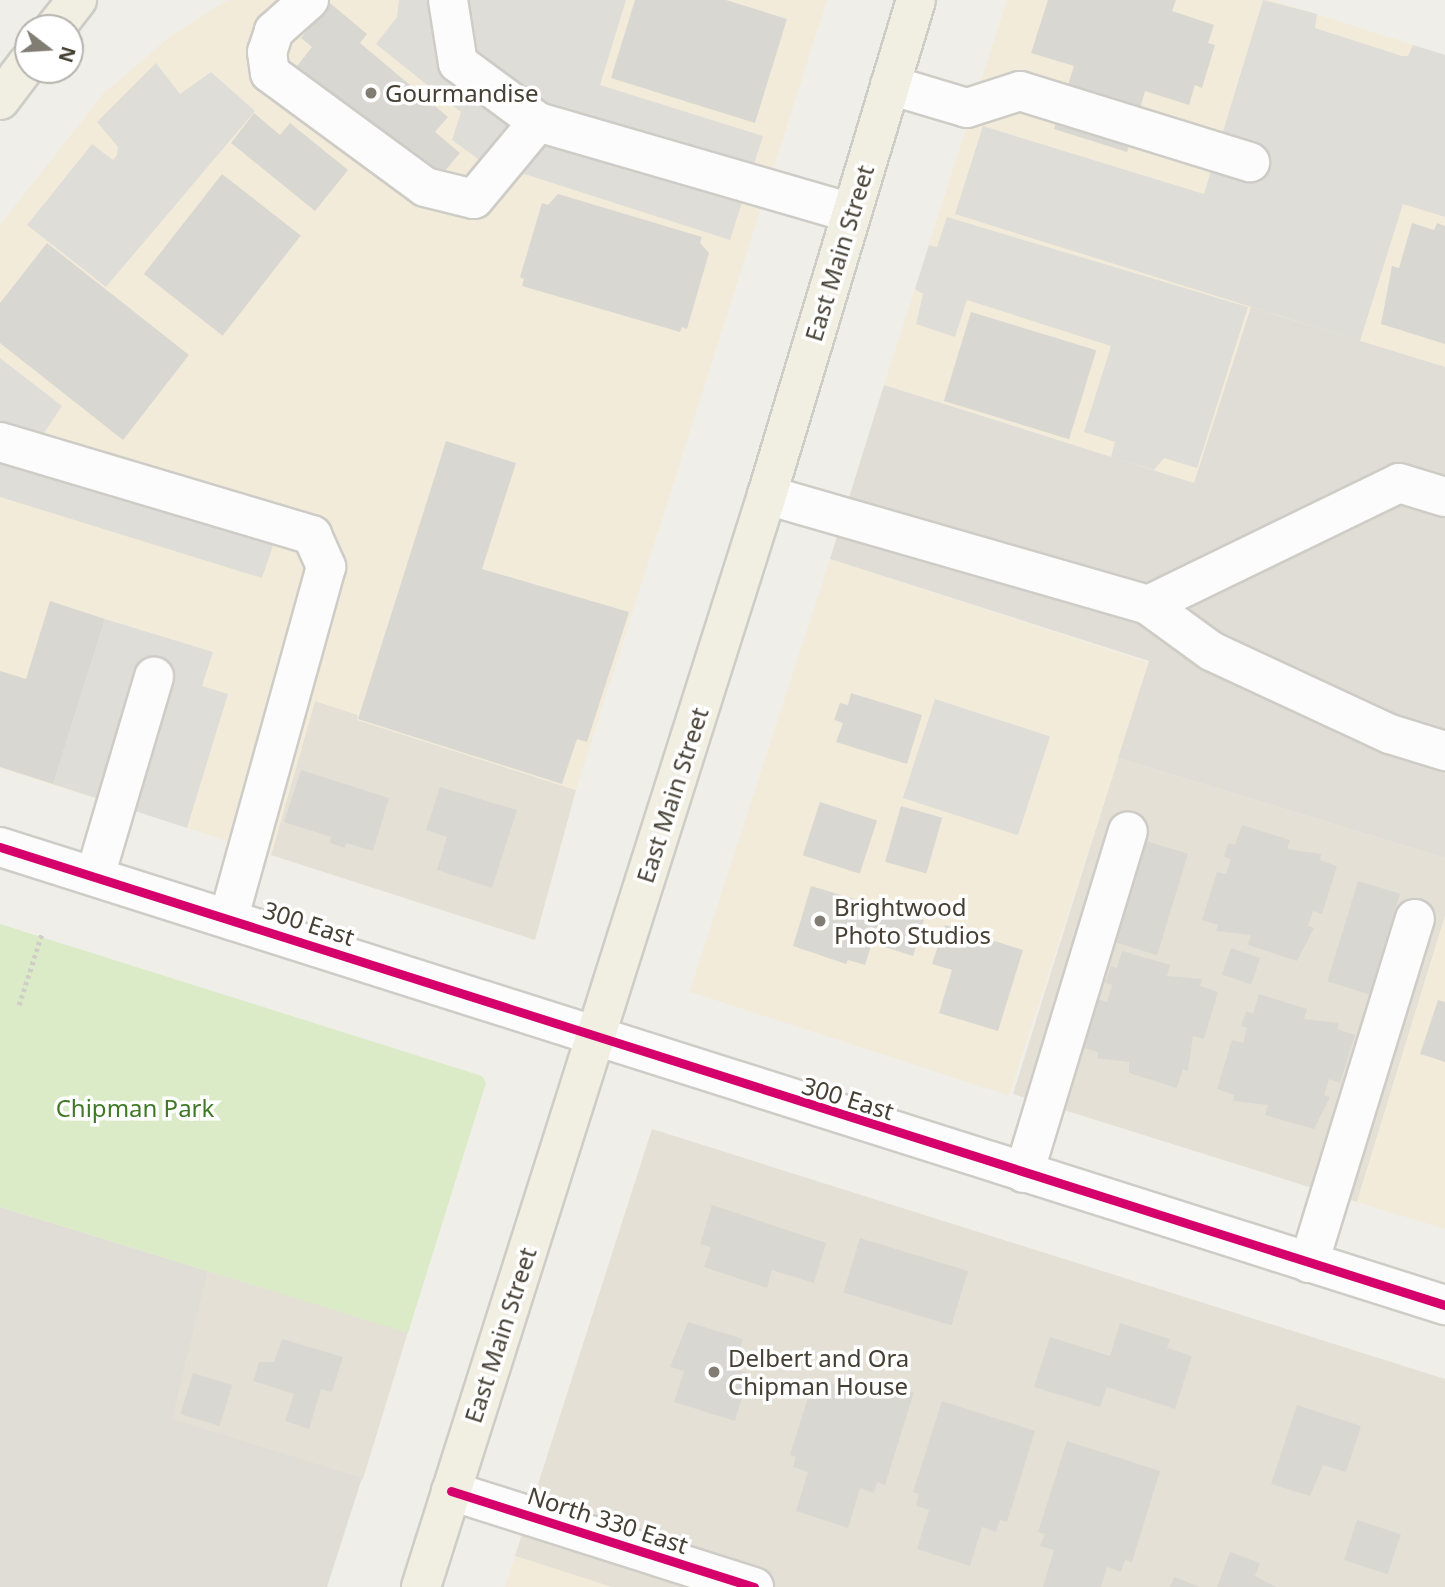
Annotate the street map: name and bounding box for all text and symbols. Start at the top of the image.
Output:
north arrow [14,14,84,84]
text: N [52,43,82,66]
place label: Gourmandise [385,79,538,107]
marker: Gourmandise [363,85,379,101]
street label: East Main Street [799,161,879,345]
street label: East Main Street [630,704,714,886]
place label: Brightwood Photo Studios [834,893,991,949]
street label: 300 East [260,895,358,951]
marker: Brightwood Photo Studios [812,913,828,929]
street label: 300 East [799,1070,897,1126]
park label: Chipman Park [56,1094,214,1122]
street label: East Main Street [458,1244,542,1426]
place label: Delbert and Ora Chipman House [728,1344,909,1400]
marker: Delbert and Ora Chipman House [706,1364,722,1380]
street label: North 330 East [524,1481,692,1559]

